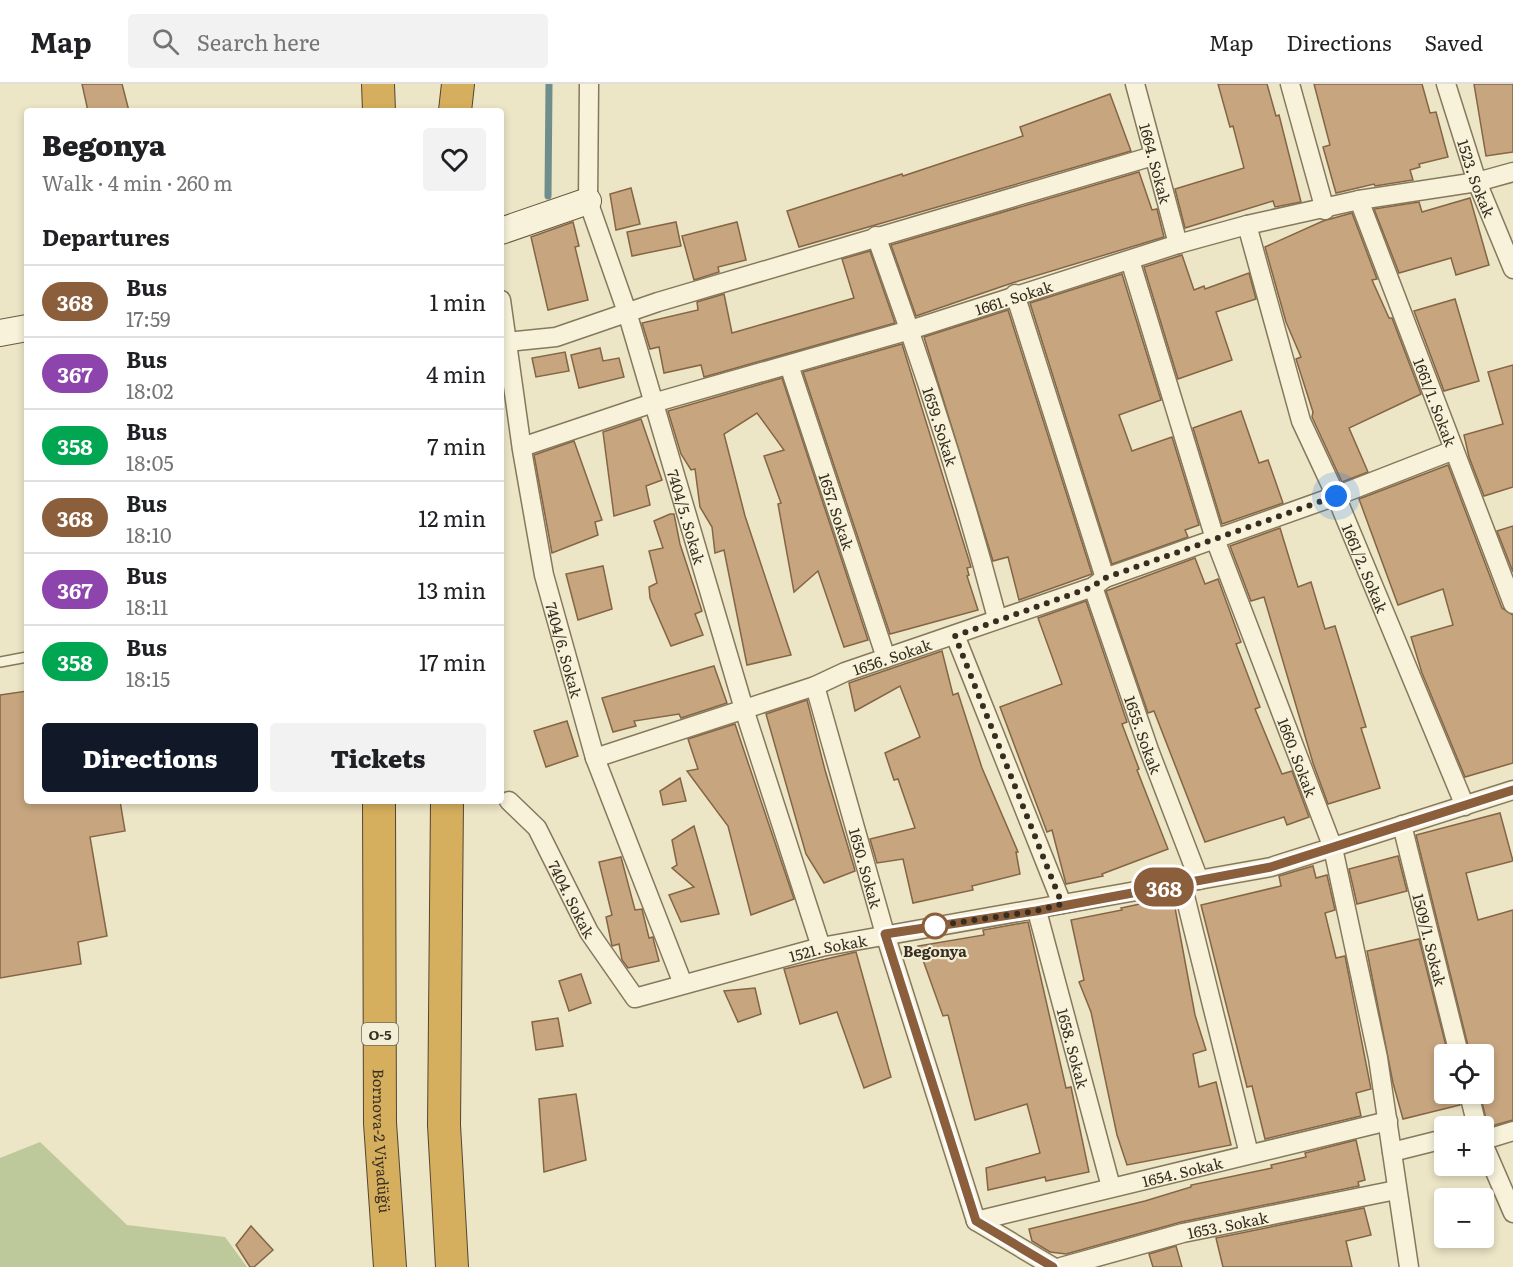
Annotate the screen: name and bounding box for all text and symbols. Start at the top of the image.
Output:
search box [128,14,548,68]
text: Map [30,20,92,62]
icon: search [149,25,182,58]
text: Search here [197,25,320,58]
text: Map [1209,26,1254,57]
text: Directions [1287,26,1392,57]
text: Saved [1425,26,1483,57]
street label: 1664. Sokak [1134,120,1178,207]
text: Begonya [42,123,166,165]
button: heart [423,128,486,191]
street label: 1523. Sokak [1453,136,1502,221]
text: Walk · 4 min · 260 m [42,167,233,197]
text: Departures [42,220,169,253]
text: Bus [126,270,167,303]
street label: 1661. Sokak [972,273,1056,320]
text: 1 min [429,285,486,318]
text: 368 [57,286,93,317]
text: 17:59 [126,303,171,333]
text: Bus [126,342,167,375]
street label: 1661/1. Sokak [1409,354,1464,450]
text: 4 min [426,357,486,390]
text: 367 [57,358,93,389]
text: 18:02 [126,375,173,405]
street label: 1659. Sokak [918,384,965,469]
text: Bus [126,414,167,447]
text: 7 min [427,429,486,462]
text: 358 [57,430,93,461]
text: 18:05 [126,447,174,477]
street label: 7404/5. Sokak [662,467,712,568]
street label: 1657. Sokak [814,470,861,553]
your location [1321,481,1351,511]
text: Bus [126,486,167,519]
text: 12 min [418,501,486,534]
text: 368 [57,502,93,533]
text: 18:10 [126,519,172,549]
street label: 1661/2. Sokak [1337,520,1395,617]
text: Bus [126,558,167,591]
text: 13 min [417,573,486,606]
text: 367 [57,574,93,605]
text: 18:11 [126,591,168,621]
street label: 7404/6. Sokak [541,599,589,701]
text: Bus [126,630,167,663]
street label: 1656. Sokak [849,632,935,680]
text: 17 min [419,645,486,678]
text: 358 [57,646,93,677]
text: 18:15 [126,663,170,693]
street label: 1655. Sokak [1120,692,1169,778]
street label: 1660. Sokak [1273,714,1324,801]
button: Directions [42,723,258,792]
button: Tickets [270,723,486,792]
street label: 1650. Sokak [844,825,889,912]
street label: 7404. Sokak [543,856,602,943]
line badge: 368 [1130,868,1198,906]
text: 368 [1146,872,1182,903]
street label: 1509/1. Sokak [1408,891,1453,989]
marker: Begonya [922,913,948,939]
street label: 1521. Sokak [786,927,869,967]
place label: Begonya [903,939,967,962]
street label: 1658. Sokak [1052,1006,1096,1092]
road number: O-5 [362,1023,398,1045]
map controls [1434,1044,1494,1248]
button: locate [1434,1044,1494,1104]
street label: Bornova-2 Viyadüğü [368,1069,398,1214]
button: + [1434,1116,1494,1176]
street label: 1654. Sokak [1139,1150,1225,1192]
button: − [1434,1188,1494,1248]
street label: 1653. Sokak [1185,1204,1271,1243]

